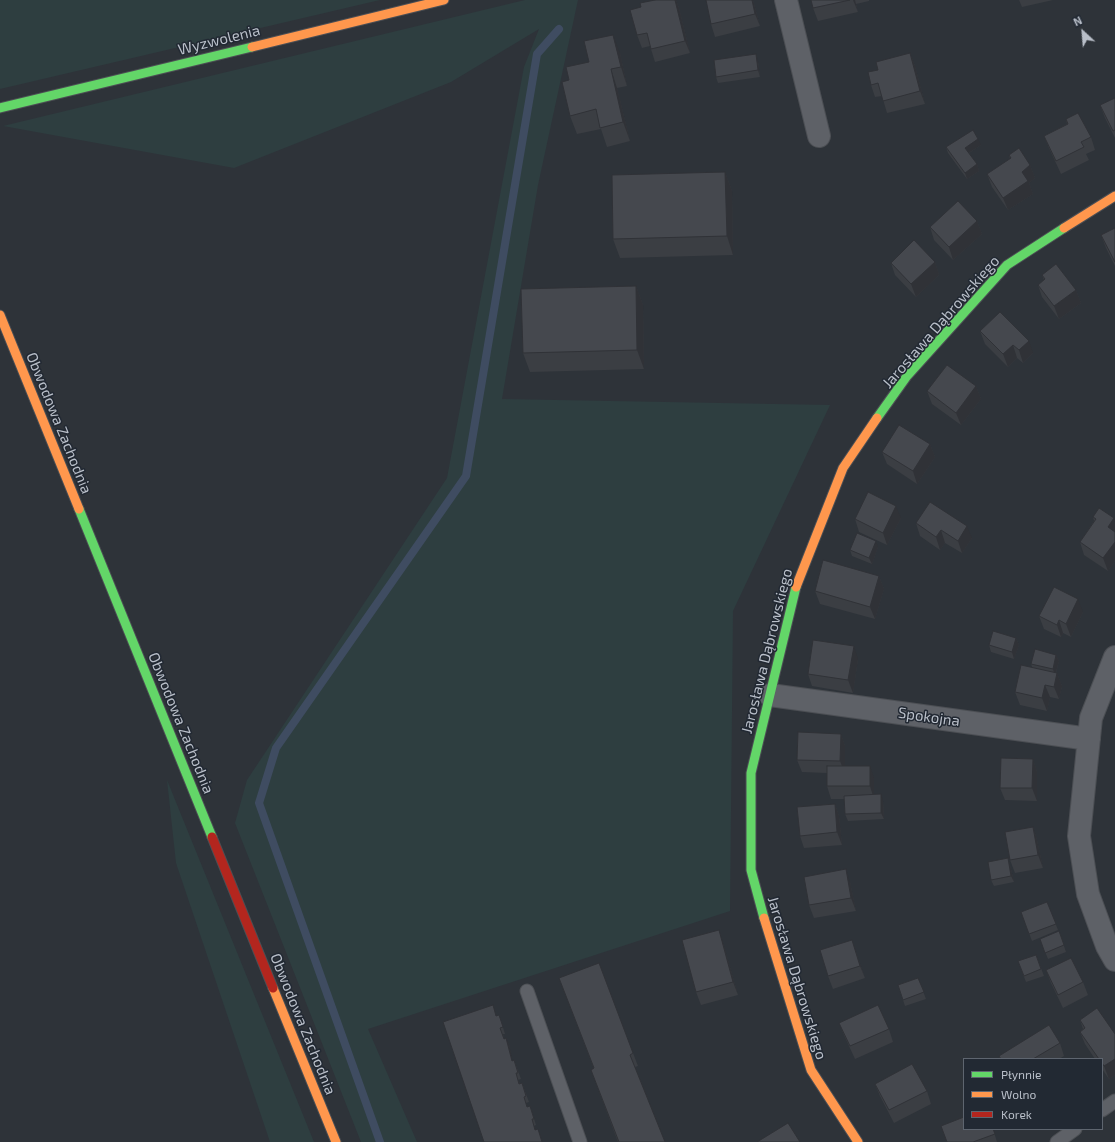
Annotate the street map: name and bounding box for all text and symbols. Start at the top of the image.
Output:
north arrow [1063,12,1103,52]
text: N [1071,13,1084,28]
street label: Wyzwolenia [176,21,262,59]
street label: Jarosława Dąbrowskiego [879,252,1003,392]
street label: Obwodowa Zachodnia [22,350,96,496]
street label: Jarosława Dąbrowskiego [738,567,796,735]
street label: Obwodowa Zachodnia [144,650,218,796]
street label: Spokojna [897,704,961,730]
street label: Jarosława Dąbrowskiego [764,894,830,1062]
street label: Obwodowa Zachodnia [266,951,340,1097]
legend [963,1058,1103,1130]
text: Płynnie [1001,1067,1041,1081]
text: Wolno [1001,1087,1036,1101]
text: Korek [1001,1107,1032,1121]

